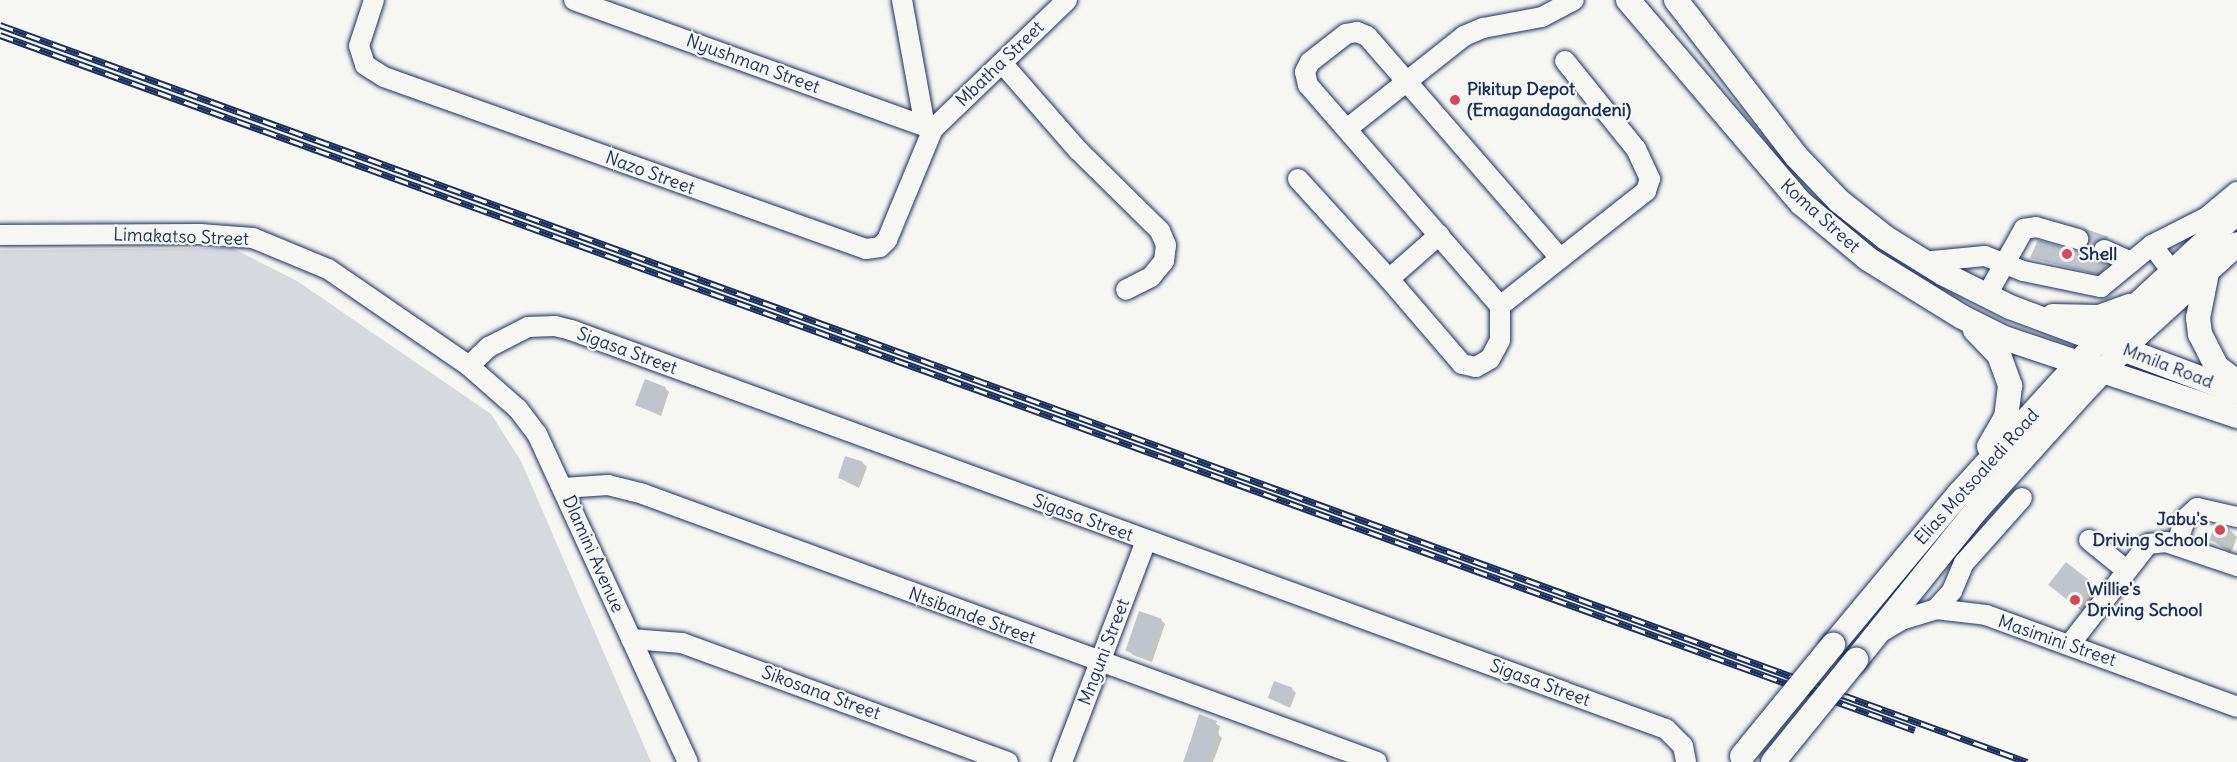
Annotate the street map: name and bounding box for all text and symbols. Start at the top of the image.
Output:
street label: Mbatha Street [952,17,1048,111]
street label: Nyushman Street [683,30,823,98]
place label: Pikitup Depot (Emagandagandeni) [1467,79,1631,122]
marker: Pikitup Depot (Emagandagandeni) [1448,93,1462,107]
street label: Nazo Street [602,147,698,199]
street label: Koma Street [1776,175,1864,257]
street label: Limakatso Street [113,224,249,250]
place label: Shell [2079,243,2117,265]
marker: Shell [2060,247,2074,261]
street label: Sigasa Street [574,323,680,379]
street label: Mmila Road [2120,339,2216,393]
street label: Elias Motsoaledi Road [1910,405,2044,549]
street label: Sigasa Street [1030,490,1136,546]
street label: Dlamini Avenue [558,492,628,616]
place label: Jabu's Driving School [2093,509,2208,552]
marker: Jabu's Driving School [2213,523,2227,537]
place label: Willie's Driving School [2087,579,2202,622]
street label: Ntsibande Street [905,583,1039,649]
marker: Willie's Driving School [2068,593,2082,607]
street label: Mnguni Street [1074,596,1134,708]
street label: Masimini Street [1995,611,2119,671]
street label: Sigasa Street [1487,655,1593,711]
street label: Sikosana Street [759,662,883,724]

